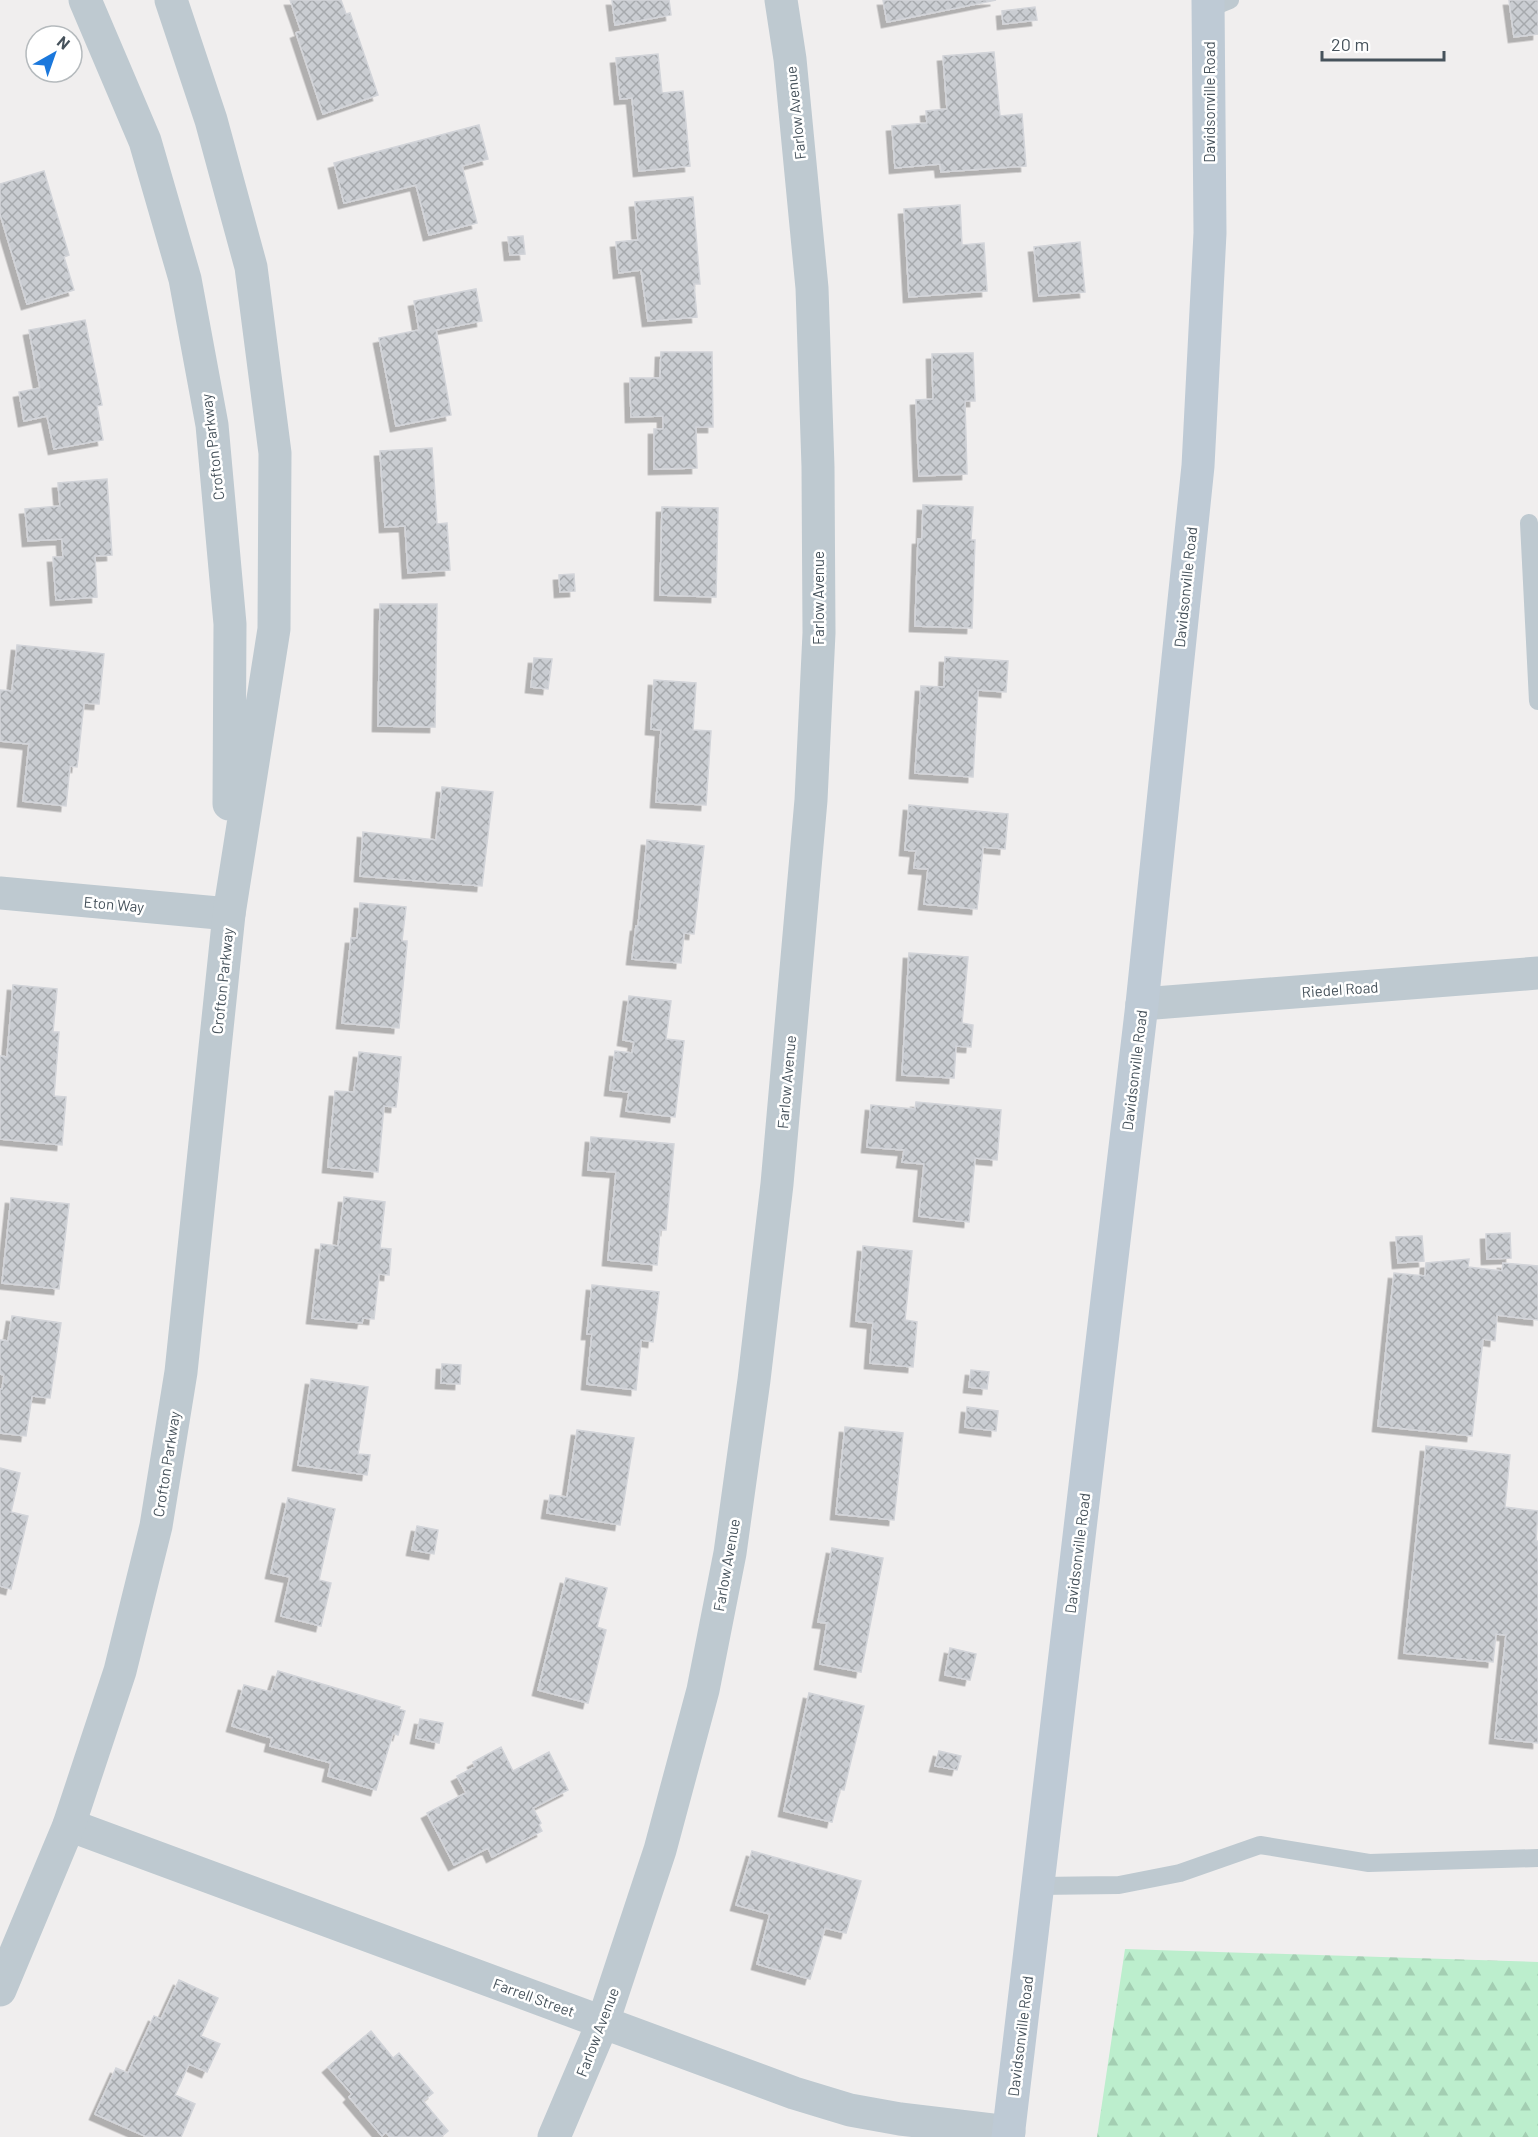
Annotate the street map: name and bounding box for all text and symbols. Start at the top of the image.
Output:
north arrow [24,24,84,84]
scale bar [1322,24,1444,62]
text: N [54,31,74,53]
text: 20 m [1331,33,1369,55]
street label: Davidsonville Road [1200,41,1218,163]
street label: Farlow Avenue [781,65,809,161]
street label: Crofton Parkway [197,393,227,501]
street label: Davidsonville Road [1170,526,1200,648]
street label: Farlow Avenue [809,551,827,645]
street label: Eton Way [83,892,145,916]
street label: Crofton Parkway [207,927,237,1035]
street label: Riedel Road [1301,977,1379,1001]
street label: Davidsonville Road [1118,1009,1150,1131]
street label: Farlow Avenue [773,1034,799,1130]
street label: Crofton Parkway [149,1410,183,1518]
street label: Davidsonville Road [1061,1492,1093,1614]
street label: Farlow Avenue [709,1517,743,1613]
street label: Farrell Street [491,1974,577,2020]
street label: Davidsonville Road [1004,1975,1036,2097]
street label: Farlow Avenue [572,1985,622,2079]

